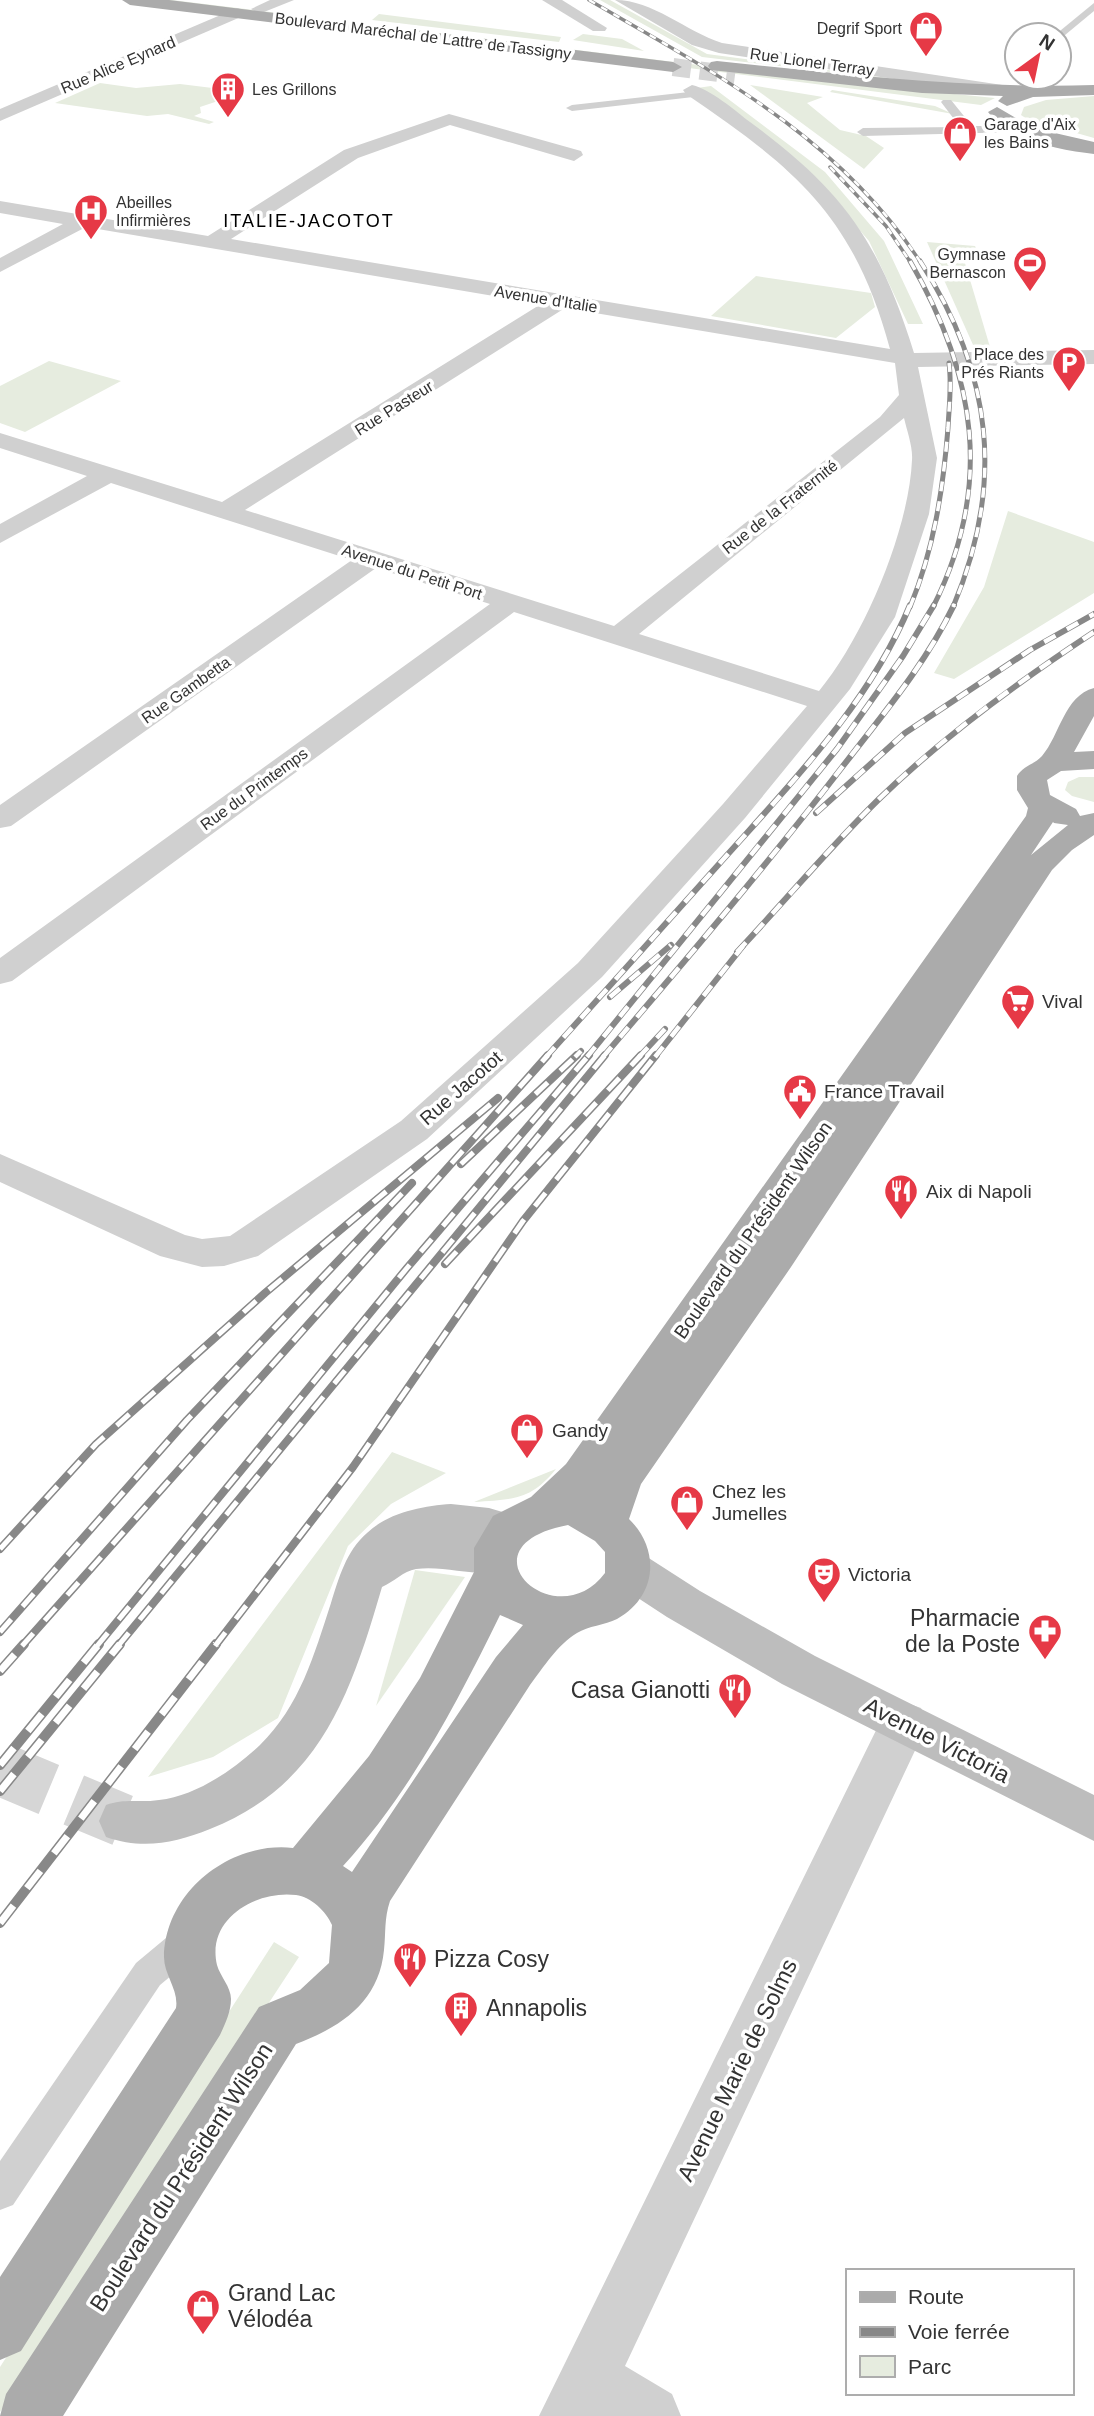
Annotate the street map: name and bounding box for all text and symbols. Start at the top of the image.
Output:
street label: Boulevard Maréchal de Lattre de Tassigny [274,9,572,63]
shop icon: Degrif Sport [907,9,945,58]
place label: Degrif Sport [817,20,903,37]
north arrow [1003,21,1073,91]
text: N [1036,30,1058,55]
street label: Rue Alice Eynard [58,33,178,97]
street label: Rue Lionel Terray [749,45,875,79]
building icon: Les Grillons [209,70,247,119]
place label: Les Grillons [252,81,336,98]
shop icon: Garage d'Aix les Bains [941,114,979,163]
place label: Garage d'Aix les Bains [984,116,1076,151]
hospital icon: Abeilles Infirmières [72,192,110,241]
place label: Abeilles Infirmières [116,194,191,229]
district label: ITALIE-JACOTOT [223,211,395,231]
sports icon: Gymnase Bernascon [1011,244,1049,293]
place label: Gymnase Bernascon [930,246,1006,281]
street label: Avenue d'Italie [493,282,599,316]
parking icon: Place des Prés Riants [1050,344,1088,393]
place label: Place des Prés Riants [961,346,1044,381]
street label: Rue Pasteur [352,377,437,439]
street label: Rue de la Fraternité [719,457,841,557]
street label: Avenue du Petit Port [340,541,485,603]
street label: Rue Gambetta [139,653,234,727]
street label: Rue du Printemps [197,744,311,834]
supermarket icon: Vival [999,982,1037,1031]
place label: Vival [1042,991,1083,1012]
street label: Rue Jacotot [416,1046,507,1129]
public building icon: France Travail [781,1072,819,1121]
place label: France Travail [824,1081,944,1102]
street label: Boulevard du Président Wilson [670,1118,836,1342]
restaurant icon: Aix di Napoli [882,1172,920,1221]
place label: Aix di Napoli [926,1181,1032,1202]
shop icon: Gandy [508,1411,546,1460]
place label: Gandy [552,1420,608,1441]
place label: Chez les Jumelles [712,1481,787,1524]
shop icon: Chez les Jumelles [668,1483,706,1532]
theatre icon: Victoria [805,1555,843,1604]
place label: Victoria [848,1564,911,1585]
place label: Pharmacie de la Poste [905,1605,1020,1657]
pharmacy icon: Pharmacie de la Poste [1026,1612,1064,1661]
restaurant icon: Casa Gianotti [716,1671,754,1720]
place label: Casa Gianotti [571,1677,710,1703]
street label: Avenue Victoria [860,1692,1014,1788]
restaurant icon: Pizza Cosy [391,1940,429,1989]
place label: Pizza Cosy [434,1946,550,1972]
street label: Avenue Marie de Solms [672,1955,802,2185]
building icon: Annapolis [442,1989,480,2038]
place label: Annapolis [486,1995,587,2021]
street label: Boulevard du Président Wilson [84,2038,278,2316]
legend [846,2269,1073,2395]
place label: Grand Lac Vélodéa [228,2280,335,2332]
text: Route [908,2285,964,2308]
shop icon: Grand Lac Vélodéa [184,2287,222,2336]
text: Voie ferrée [908,2320,1010,2343]
text: Parc [908,2355,951,2378]

